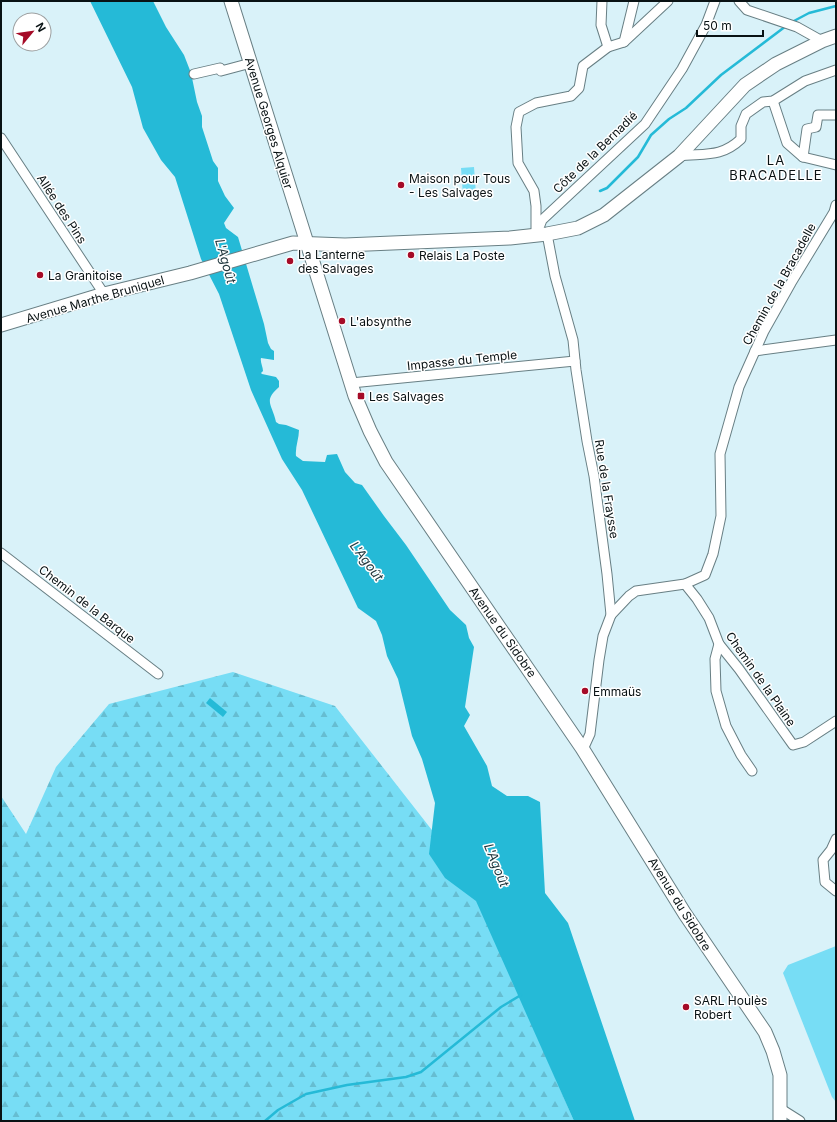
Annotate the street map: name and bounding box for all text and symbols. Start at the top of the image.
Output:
north arrow [12,12,52,52]
scale bar [697,12,763,38]
text: 50 m [703,18,732,33]
text: N [33,20,49,34]
street label: Avenue Georges Alquier [242,55,296,191]
street label: Côte de la Bernadié [550,108,640,196]
district label: LA BRACADELLE [729,152,823,183]
place label: Maison pour Tous - Les Salvages [409,171,510,200]
street label: Allée des Pins [34,172,90,246]
marker: Maison pour Tous - Les Salvages [396,180,406,190]
street label: Chemin de la Bracadelle [739,220,819,348]
water label: L'Agoût [212,237,240,286]
place label: La Lanterne des Salvages [298,247,374,276]
place label: Relais La Poste [419,248,505,263]
marker: Relais La Poste [406,250,416,260]
marker: La Lanterne des Salvages [285,256,295,266]
place label: La Granitoise [48,268,122,283]
marker: La Granitoise [35,270,45,280]
street label: Avenue Marthe Bruniquel [24,272,166,326]
place label: L'absynthe [350,314,412,329]
marker: L'absynthe [337,316,347,326]
street label: Impasse du Temple [406,347,518,373]
place label: Les Salvages [369,389,444,404]
marker: Les Salvages [356,391,366,401]
street label: Rue de la Fraysse [592,438,622,540]
water label: L'Agoût [347,538,388,585]
street label: Chemin de la Barque [36,562,138,646]
street label: Avenue du Sidobre [466,584,540,680]
street label: Chemin de la Plaine [723,629,799,729]
place label: Emmaüs [593,684,641,699]
marker: Emmaüs [580,686,590,696]
water label: L'Agoût [481,841,513,890]
street label: Avenue du Sidobre [645,855,715,953]
place label: SARL Houlès Robert [694,993,767,1022]
marker: SARL Houlès Robert [681,1002,691,1012]

